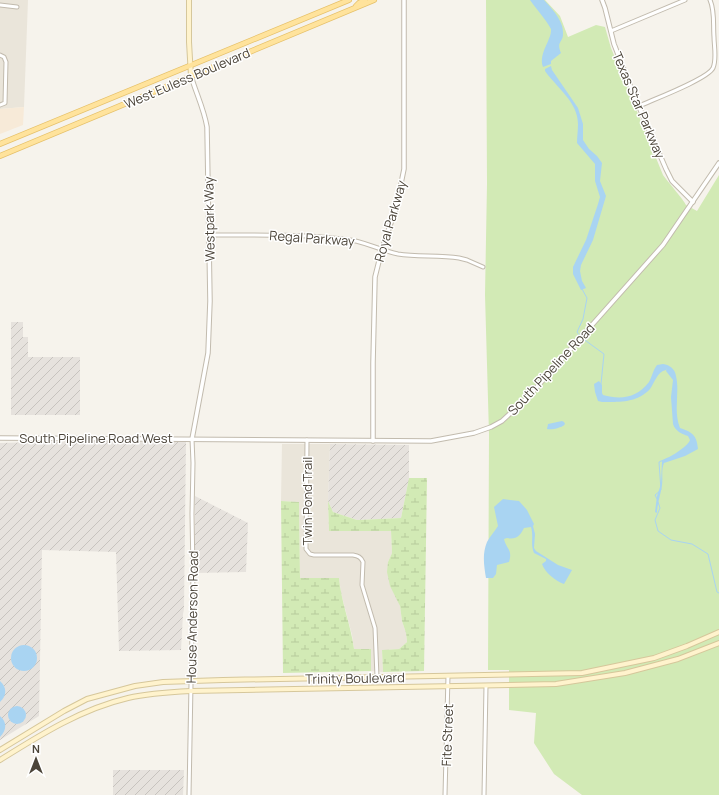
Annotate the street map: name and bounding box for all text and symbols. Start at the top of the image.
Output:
street label: West Euless Boulevard [121,43,253,113]
street label: Texas Star Parkway [608,49,670,161]
street label: Westpark Way [199,176,219,262]
street label: Royal Parkway [370,178,410,264]
street label: Regal Parkway [269,226,355,250]
street label: South Pipeline Road [504,319,598,419]
street label: South Pipeline Road West [19,429,173,447]
street label: Twin Pond Trail [298,457,316,545]
street label: House Anderson Road [182,551,202,683]
street label: Trinity Boulevard [305,668,405,688]
street label: Fite Street [437,703,457,767]
north arrow [16,739,56,779]
text: N [32,741,40,756]

